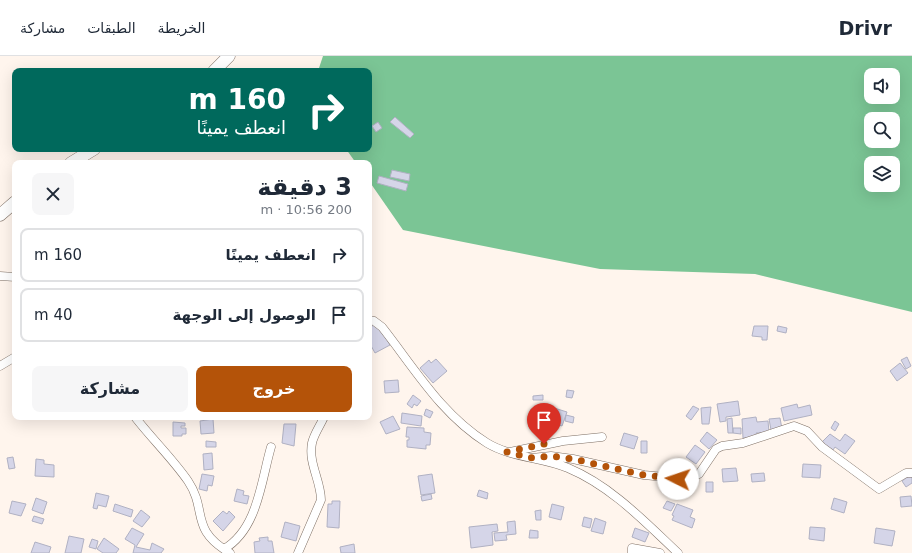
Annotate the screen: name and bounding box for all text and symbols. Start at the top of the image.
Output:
text: Drivr [839,17,892,39]
text: مشاركة [20,20,65,36]
text: الطبقات [87,20,136,36]
text: الخريطة [158,20,205,36]
map controls [864,68,900,192]
button: sound [864,68,900,104]
text: 160 m [189,83,286,116]
icon: right [300,84,352,136]
button: search [864,112,900,148]
text: انعطف يمينًا [196,117,286,138]
button: layers [864,156,900,192]
button: close [32,173,74,215]
text: 3 دقيقة [257,173,352,201]
text: 200 m · 10:56 [261,202,352,217]
icon: right [328,244,350,266]
text: 160 m [34,246,82,264]
text: انعطف يمينًا [225,246,316,264]
icon: arrive [328,304,350,326]
text: 40 m [34,306,73,324]
text: الوصول إلى الوجهة [173,306,316,324]
button: مشاركة [32,366,188,412]
button: خروج [196,366,352,412]
pin [527,403,561,444]
icon: arrive [533,409,555,431]
position arrow [657,458,699,500]

